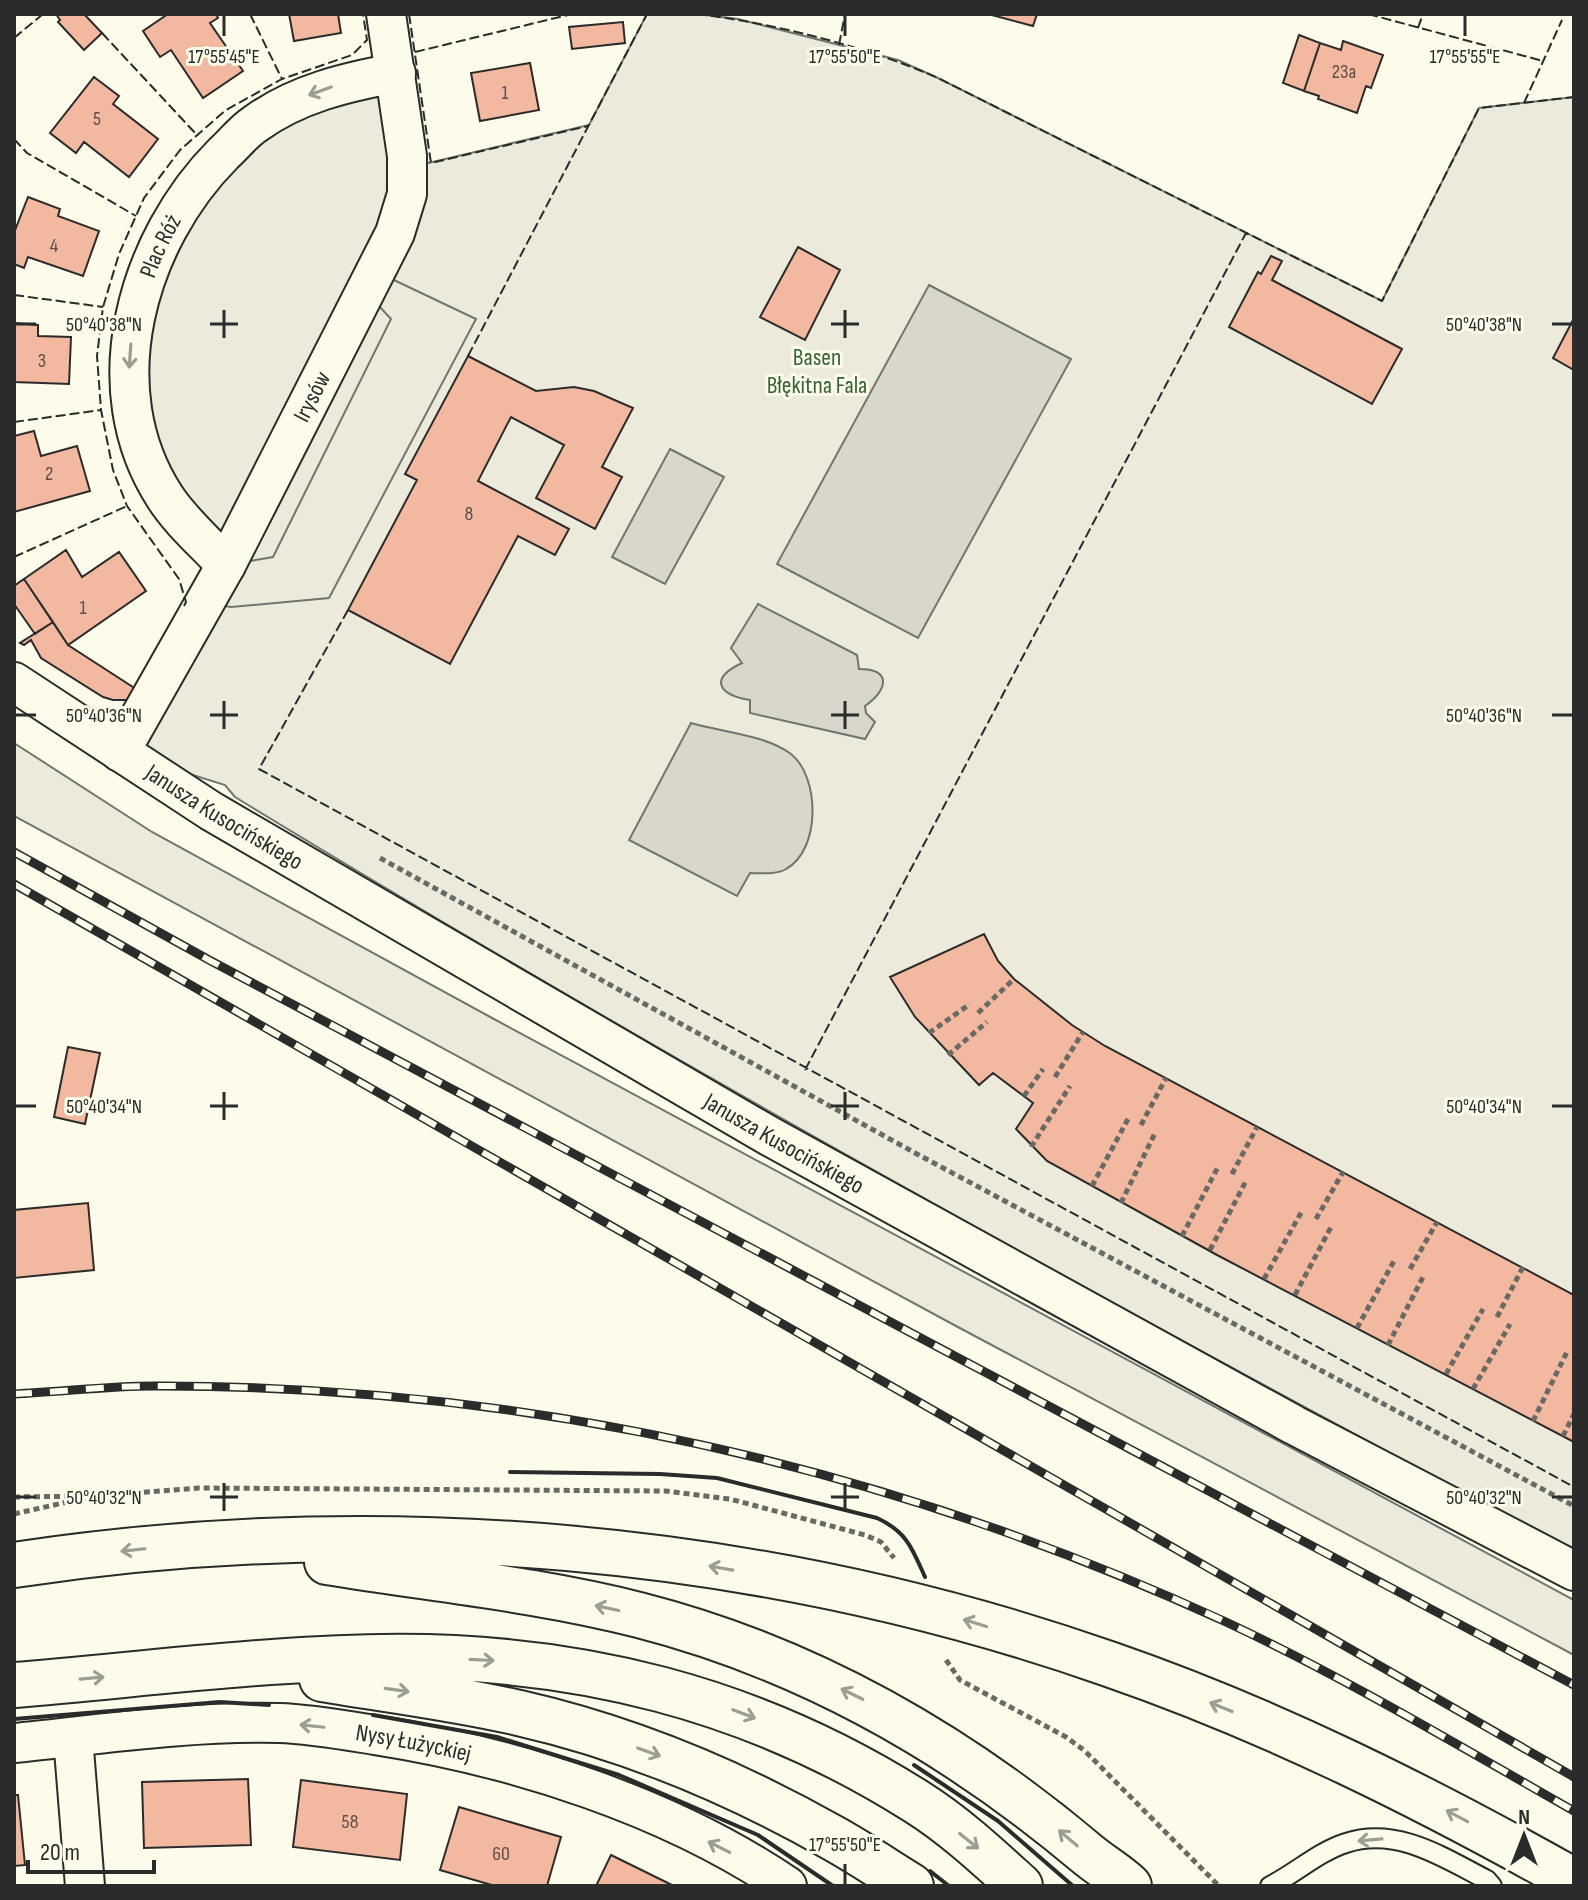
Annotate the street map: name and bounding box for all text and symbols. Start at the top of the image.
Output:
text: 17°55'45"E [188,45,260,69]
text: 17°55'50"E [809,45,881,69]
text: 17°55'55"E [1430,45,1500,69]
house number: 23a [1332,60,1356,84]
house number: 1 [502,81,509,105]
one-way arrow [308,85,333,100]
house number: 5 [93,107,101,131]
street label: Plac Róż [133,209,188,282]
house number: 4 [50,234,58,258]
text: 50°40'38"N [66,313,142,337]
text: 50°40'38"N [1446,313,1522,337]
one-way arrow [122,342,137,369]
park label: Basen Błękitna Fala [767,343,867,400]
house number: 3 [38,349,46,373]
street label: Irysów [287,366,337,427]
house number: 2 [45,462,53,486]
house number: 8 [465,502,473,526]
house number: 1 [80,596,87,620]
text: 50°40'36"N [66,704,142,728]
text: 50°40'36"N [1446,704,1522,728]
street label: Janusza Kusocińskiego [139,758,308,876]
street label: Janusza Kusocińskiego [698,1087,869,1200]
text: 50°40'34"N [66,1095,142,1119]
text: 50°40'34"N [1446,1095,1522,1119]
text: 50°40'32"N [66,1486,142,1510]
text: 50°40'32"N [1446,1486,1522,1510]
one-way arrow [120,1542,147,1557]
one-way arrow [709,1559,735,1574]
one-way arrow [595,1600,620,1615]
one-way arrow [963,1615,989,1630]
one-way arrow [468,1652,495,1667]
one-way arrow [78,1670,105,1685]
one-way arrow [384,1683,409,1698]
one-way arrow [840,1686,864,1702]
one-way arrow [1209,1699,1234,1713]
one-way arrow [731,1708,756,1722]
street label: Nysy Łużyckiej [354,1718,474,1768]
one-way arrow [299,1719,326,1734]
one-way arrow [636,1746,661,1761]
north arrow [1484,1796,1564,1876]
text: N [1518,1804,1530,1831]
one-way arrow [1445,1808,1469,1824]
house number: 58 [342,1810,358,1834]
scale bar [28,1824,154,1874]
one-way arrow [1058,1829,1078,1847]
one-way arrow [959,1832,979,1850]
text: 17°55'50"E [809,1833,881,1857]
one-way arrow [1357,1833,1384,1848]
text: 20 m [40,1838,80,1867]
one-way arrow [708,1839,732,1855]
house number: 60 [492,1842,510,1866]

